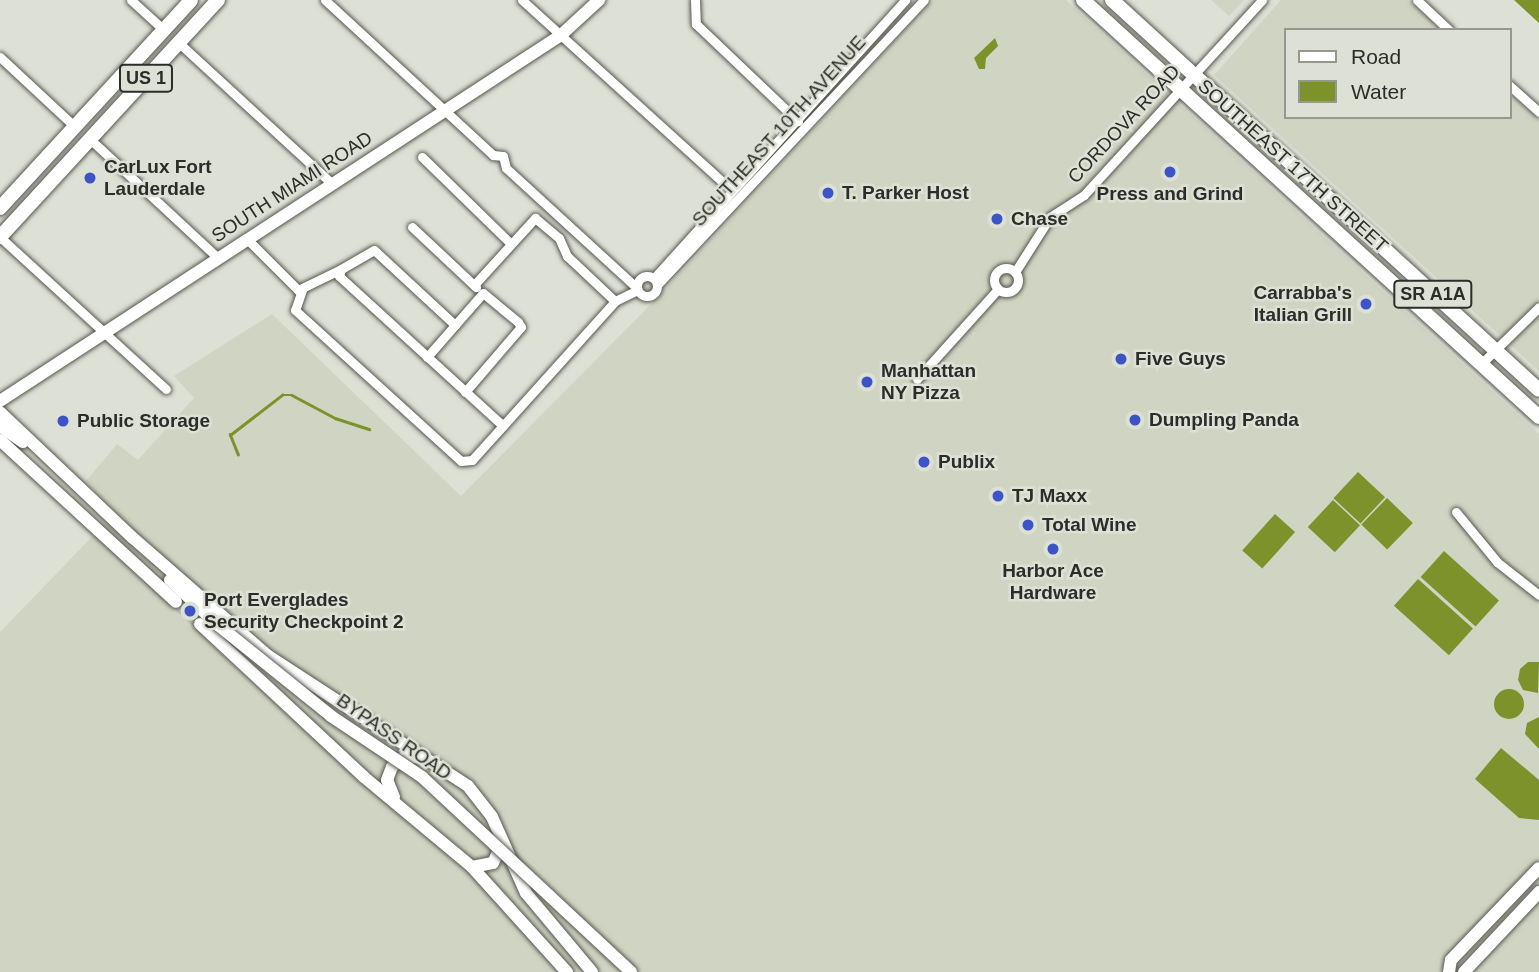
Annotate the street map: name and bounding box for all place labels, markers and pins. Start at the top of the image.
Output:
place label: CarLux Fort Lauderdale [104,156,212,200]
marker: Press and Grind [1162,164,1178,180]
marker: CarLux Fort Lauderdale [82,170,98,186]
place label: T. Parker Host [842,182,969,204]
place label: Press and Grind [1097,183,1243,205]
marker: T. Parker Host [820,185,836,201]
place label: Chase [1011,208,1068,230]
marker: Chase [989,211,1005,227]
place label: Carrabba's Italian Grill [1253,282,1352,326]
marker: Carrabba's Italian Grill [1358,296,1374,312]
place label: Five Guys [1135,348,1226,370]
marker: Five Guys [1113,351,1129,367]
place label: Manhattan NY Pizza [881,360,976,404]
marker: Manhattan NY Pizza [859,374,875,390]
place label: Dumpling Panda [1149,409,1299,431]
place label: Public Storage [77,410,210,432]
marker: Dumpling Panda [1127,412,1143,428]
marker: Public Storage [55,413,71,429]
place label: Publix [938,451,995,473]
marker: Publix [916,454,932,470]
place label: TJ Maxx [1012,485,1087,507]
marker: TJ Maxx [990,488,1006,504]
place label: Total Wine [1042,514,1136,536]
marker: Total Wine [1020,517,1036,533]
marker: Harbor Ace Hardware [1045,541,1061,557]
place label: Harbor Ace Hardware [1002,560,1104,604]
place label: Port Everglades Security Checkpoint 2 [204,589,404,633]
marker: Port Everglades Security Checkpoint 2 [182,603,198,619]

